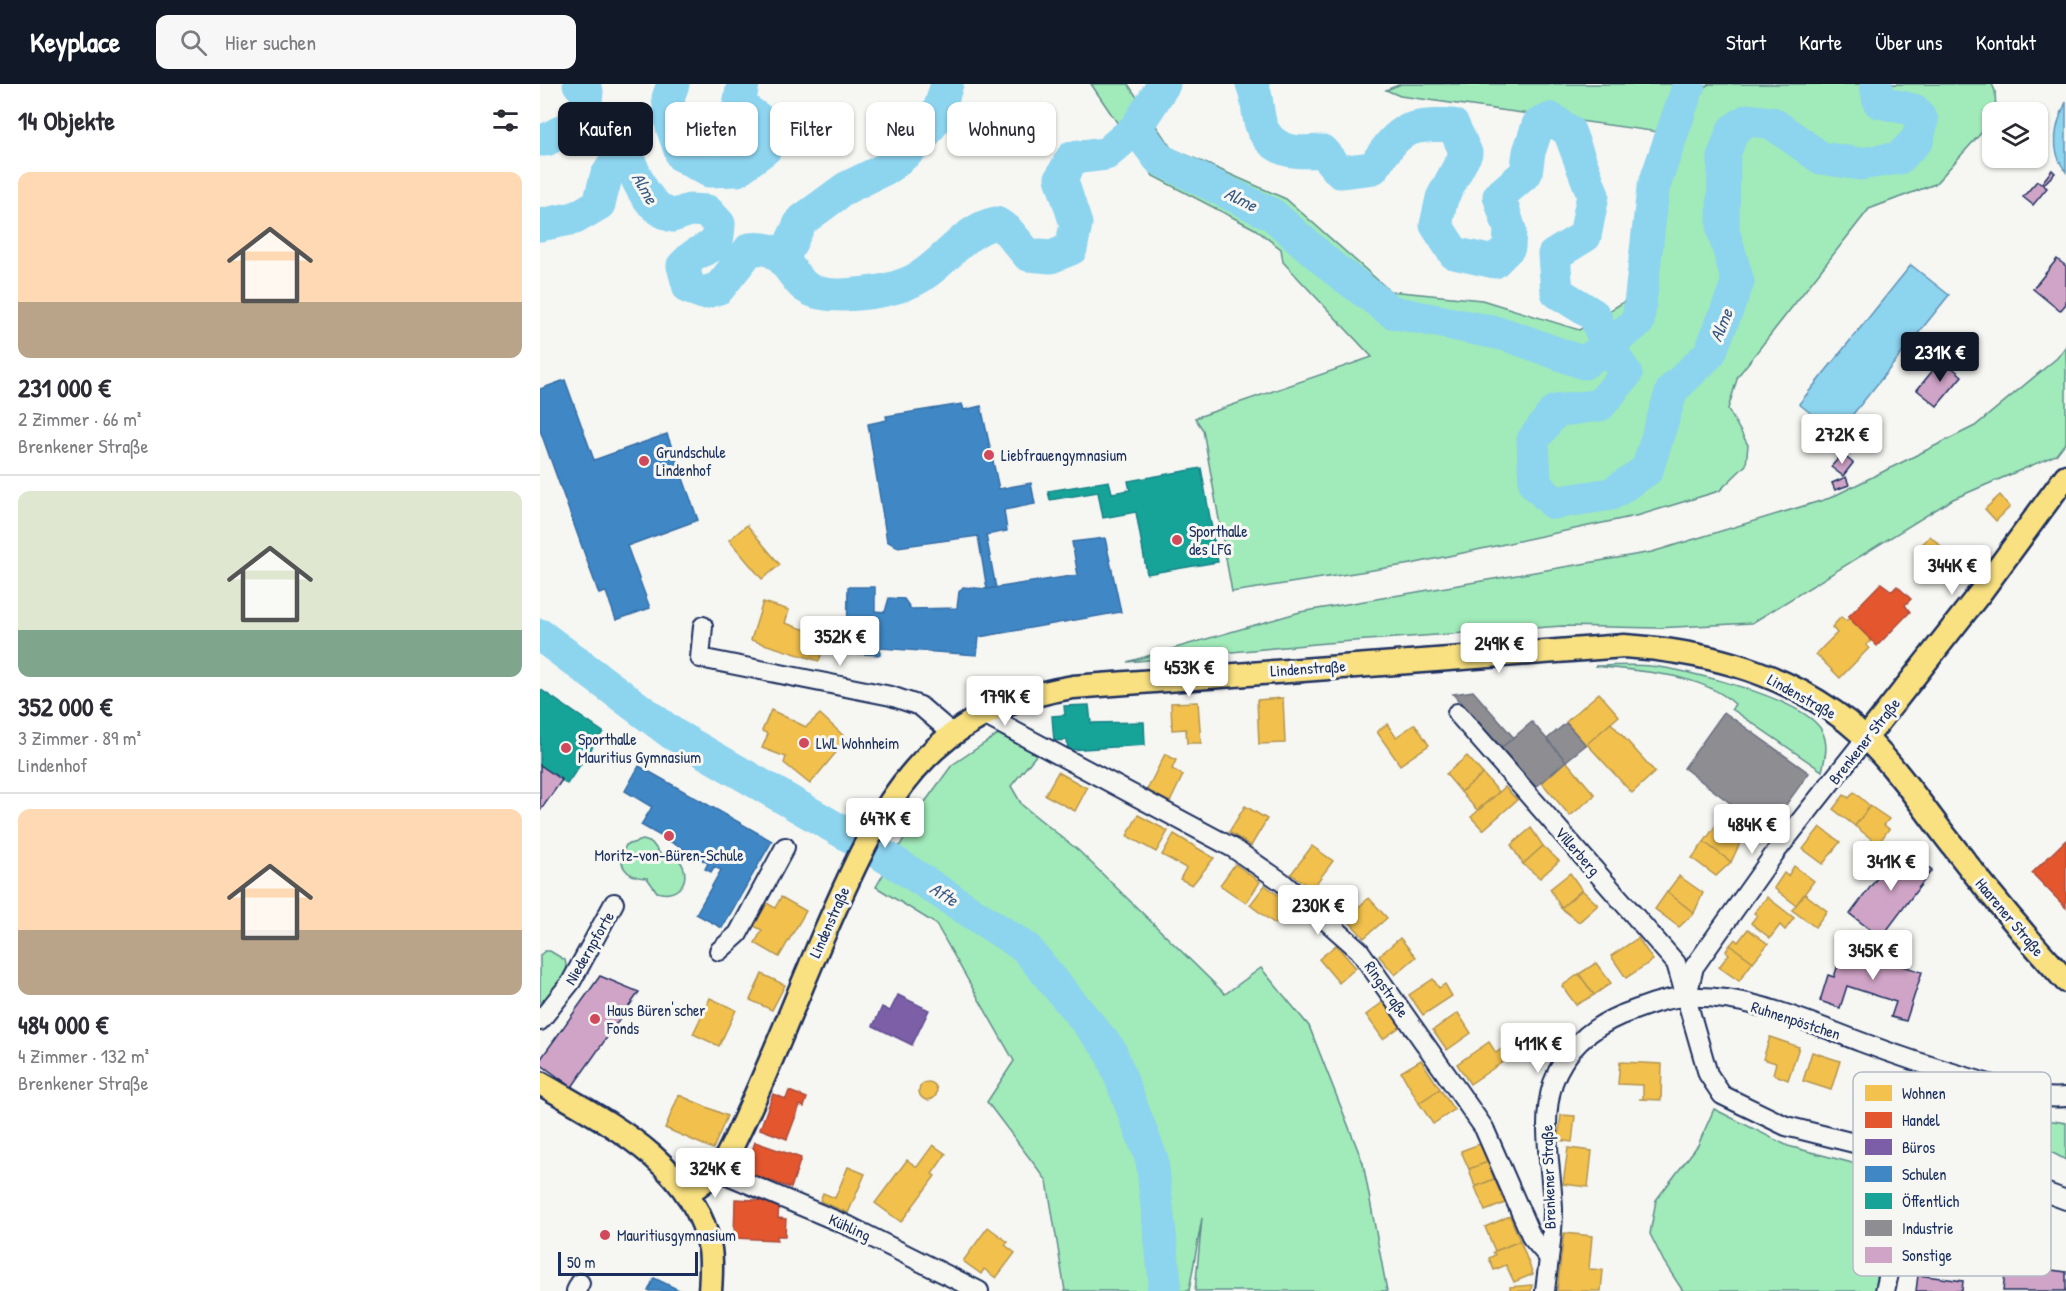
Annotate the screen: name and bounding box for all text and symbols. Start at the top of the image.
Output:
search box [156,15,576,69]
text: Keyplace [30,23,120,61]
icon: search [177,26,210,59]
text: Hier suchen [225,27,316,57]
text: Start [1726,28,1766,57]
text: Karte [1799,28,1842,57]
text: Über uns [1875,28,1943,57]
text: Kontakt [1976,28,2036,57]
chip: Kaufen [558,102,653,156]
chip: Mieten [665,102,758,156]
chip: Filter [770,102,854,156]
chip: Neu [866,102,935,156]
chip: Wohnung [947,102,1056,156]
map controls [1982,102,2048,168]
button: layers [1982,102,2048,168]
text: 14 Objekte [18,103,115,138]
icon: filters [489,104,522,137]
water label: Alme [626,167,664,209]
water label: Alme [1221,181,1262,218]
icon: home [216,211,324,319]
water label: Alme [1703,304,1739,345]
pin: 231K € [1891,332,1989,383]
text: 231K € [1915,338,1965,365]
text: 231 000 € [18,370,111,405]
text: 2 Zimmer · 66 m² [18,405,141,432]
pin: 272K € [1793,414,1891,465]
text: 272K € [1815,420,1869,447]
text: Brenkener Straße [18,432,149,459]
place label: Grundschule Lindenhof [656,441,726,481]
place label: Liebfrauengymnasium [1001,444,1127,466]
marker: Liebfrauengymnasium [982,448,996,462]
marker: Grundschule Lindenhof [637,454,651,468]
place label: Sporthalle des LFG [1189,520,1248,560]
icon: home [216,530,324,638]
marker: Sporthalle des LFG [1170,533,1184,547]
pin: 344K € [1903,545,2001,596]
text: 344K € [1928,551,1976,578]
pin: 352K € [791,616,889,667]
text: 352K € [814,622,866,649]
pin: 249K € [1450,623,1548,674]
text: 249K € [1475,629,1523,656]
pin: 453K € [1140,647,1238,698]
text: 453K € [1164,653,1214,680]
street label: Lindenstraße [1270,654,1347,682]
street label: Lindenstraße [1764,668,1841,724]
pin: 179K € [956,676,1054,727]
text: 179K € [980,682,1030,709]
text: 352 000 € [18,689,112,724]
street label: Brenkener Straße [1823,693,1905,789]
text: 3 Zimmer · 89 m² [18,724,141,751]
place label: Sporthalle Mauritius Gymnasium [578,728,701,768]
place label: LWL Wohnheim [816,732,899,754]
marker: LWL Wohnheim [797,736,811,750]
marker: Sporthalle Mauritius Gymnasium [559,741,573,755]
text: Lindenhof [18,751,87,778]
pin: 647K € [836,798,934,849]
text: 647K € [860,804,910,831]
pin: 484K € [1703,804,1801,855]
text: 484K € [1728,810,1776,837]
street label: Villerberg [1551,822,1605,880]
marker: Moritz-von-Büren-Schule [662,829,676,843]
pin: 341K € [1842,841,1940,892]
place label: Moritz-von-Büren-Schule [594,844,744,866]
text: 341K € [1867,847,1915,874]
icon: home [216,848,324,956]
street label: Haarener Straße [1971,873,2050,961]
water label: Afte [925,876,963,913]
street label: Lindenstraße [804,882,855,961]
pin: 230K € [1269,885,1367,936]
text: 230K € [1292,891,1344,918]
street label: Niedernpforte [559,907,619,989]
pin: 345K € [1824,930,1922,981]
text: 345K € [1848,936,1898,963]
street label: Ringstraße [1360,956,1415,1022]
street label: Ruhnenpöstchen [1749,995,1843,1045]
place label: Haus Büren'scher Fonds [606,999,706,1039]
text: 484 000 € [18,1007,108,1042]
marker: Haus Büren'scher Fonds [588,1012,602,1026]
pin: 411K € [1489,1023,1587,1074]
text: 411K € [1515,1029,1561,1056]
text: 4 Zimmer · 132 m² [18,1042,149,1069]
text: Brenkener Straße [18,1069,149,1096]
legend [1853,1072,2051,1276]
text: Wohnen [1902,1082,1946,1104]
text: Handel [1902,1109,1941,1131]
street label: Brenkener Straße [1535,1124,1561,1230]
text: Büros [1902,1136,1935,1158]
pin: 324K € [666,1148,764,1199]
text: 324K € [690,1154,740,1181]
text: Schulen [1902,1163,1947,1185]
text: Öffentlich [1902,1190,1959,1212]
street label: Kühling [826,1208,874,1246]
text: Industrie [1902,1217,1954,1239]
place label: Mauritiusgymnasium [617,1224,736,1246]
marker: Mauritiusgymnasium [598,1228,612,1242]
text: Sonstige [1902,1244,1952,1266]
scale bar [558,1249,698,1276]
text: 50 m [567,1251,596,1273]

